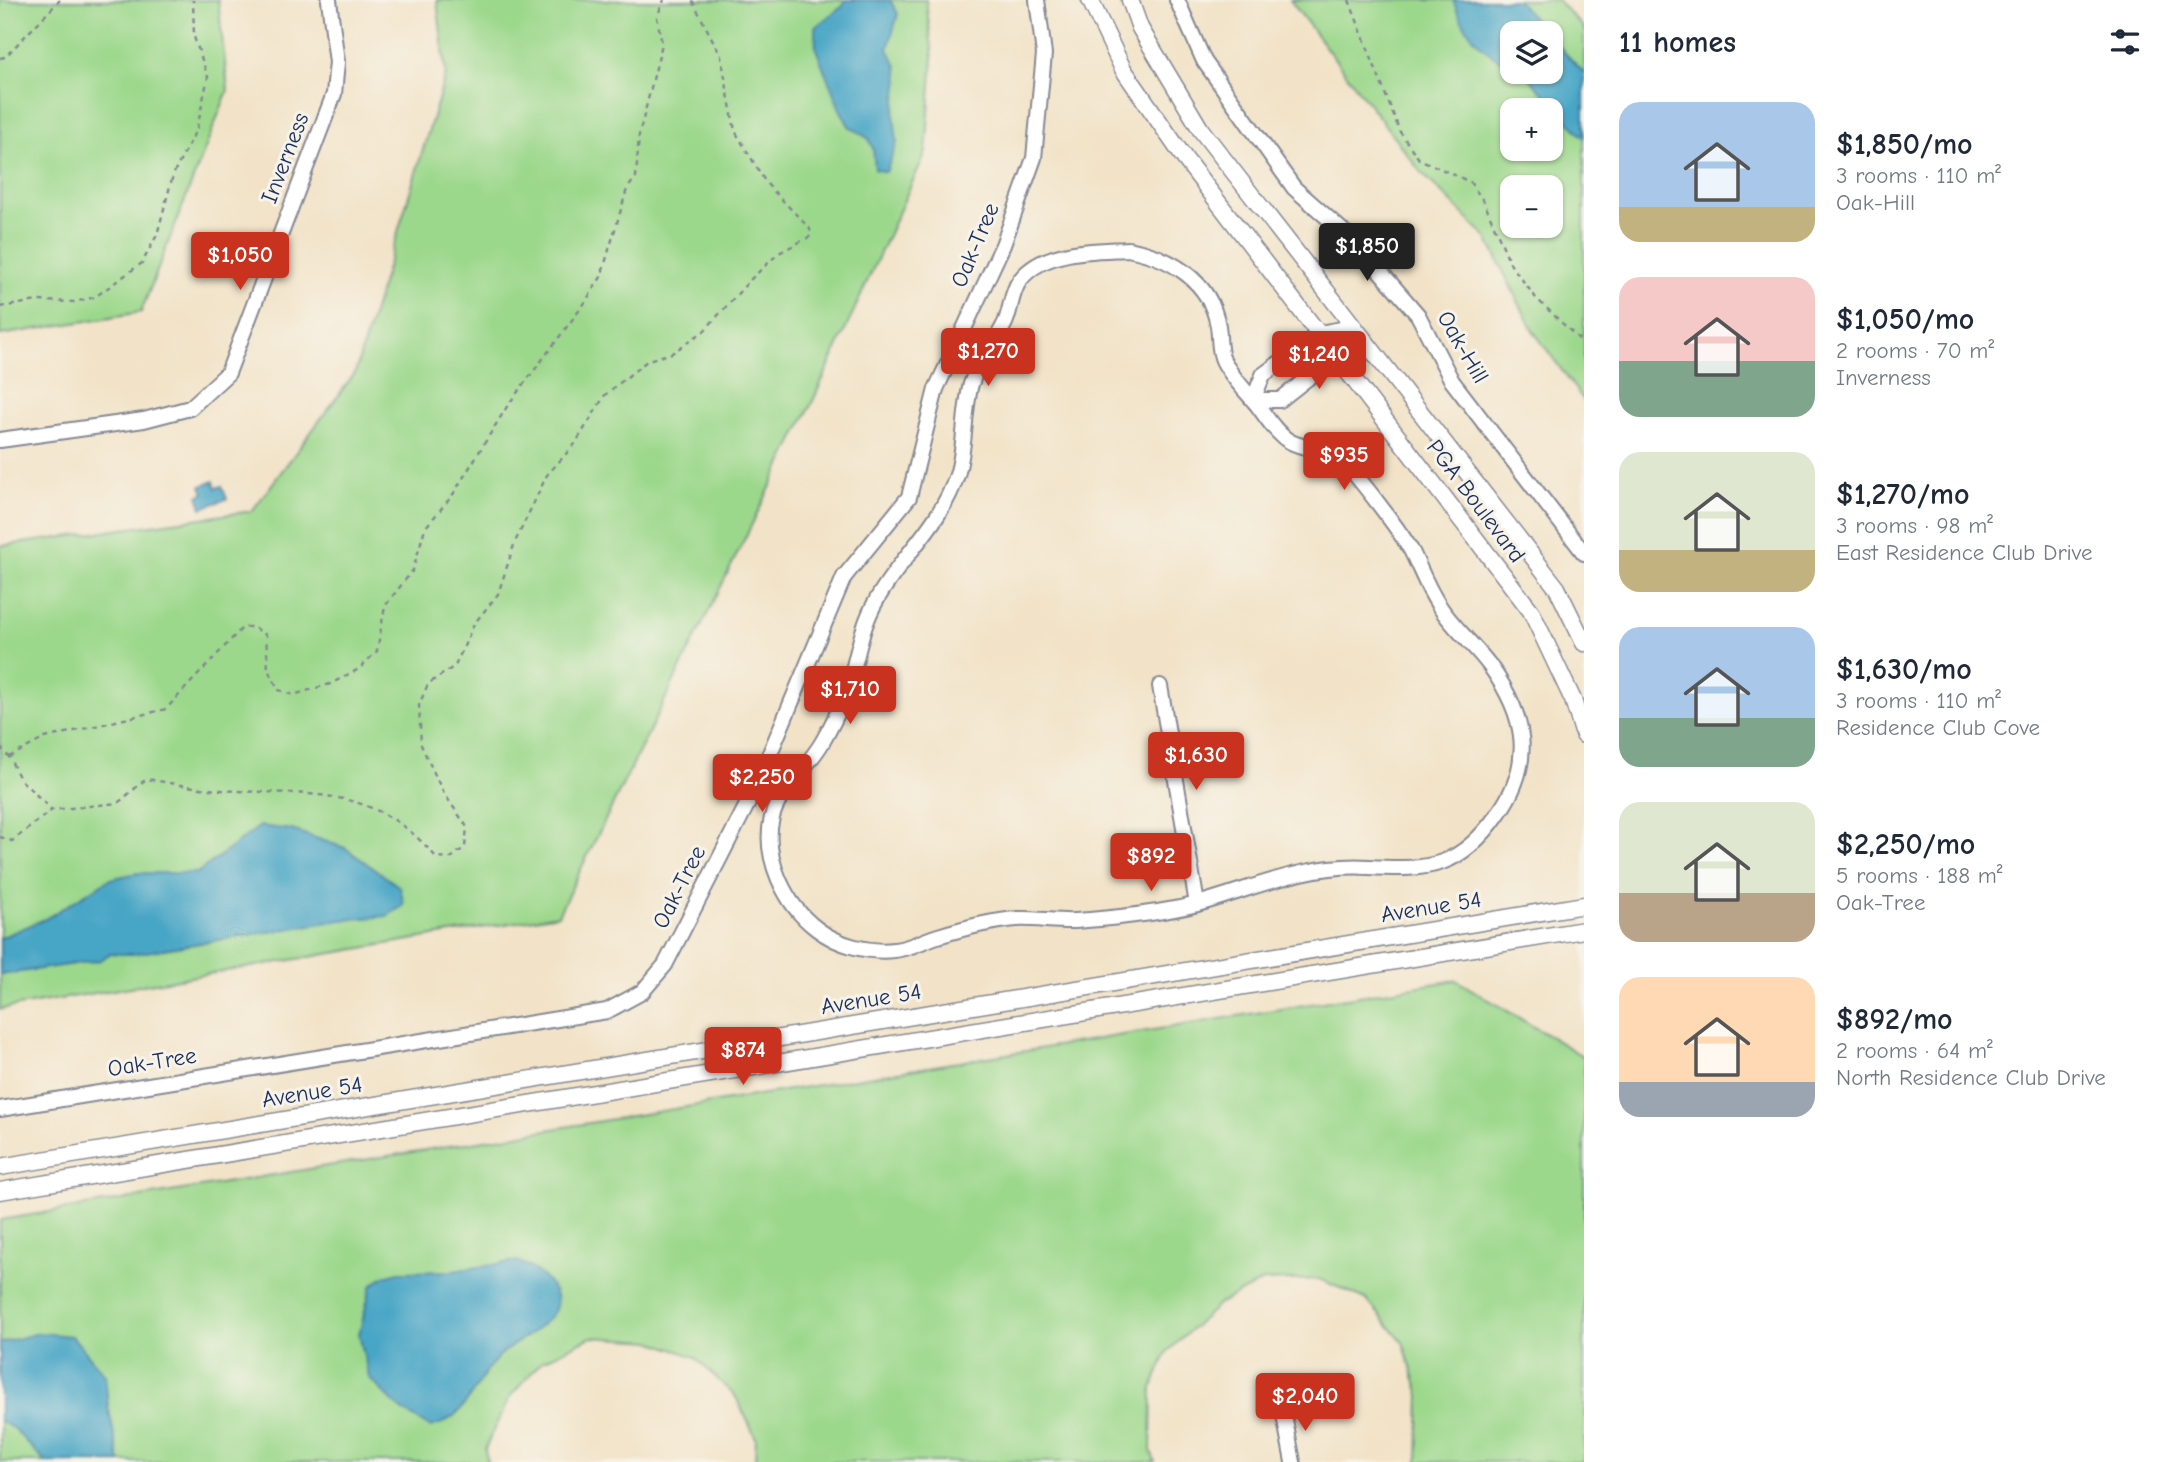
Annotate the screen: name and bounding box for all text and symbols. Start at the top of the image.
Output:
map controls [1500,21,1563,238]
button: layers [1500,21,1563,84]
icon: filters [2106,23,2144,61]
text: 11 homes [1619,25,1736,60]
button: + [1500,98,1563,161]
street label: Inverness [255,109,315,207]
text: $1,850/mo [1836,127,1973,162]
icon: home [1675,130,1759,214]
text: 3 rooms · 110 m² [1836,162,2001,189]
button: − [1500,175,1563,238]
text: Oak-Hill [1836,189,1915,216]
street label: Oak-Tree [945,199,1005,291]
pin: $1,850 [1310,224,1424,283]
pin: $1,050 [183,232,297,292]
text: $1,850 [1335,232,1399,259]
text: $1,050 [207,241,273,268]
text: $1,050/mo [1836,302,1974,337]
icon: home [1675,305,1759,389]
street label: Oak-Hill [1432,306,1494,388]
pin: $1,270 [931,328,1045,388]
pin: $1,240 [1262,332,1376,391]
text: $1,270 [957,337,1019,364]
text: 2 rooms · 70 m² [1836,337,1994,364]
text: $1,240 [1288,340,1350,367]
text: Inverness [1836,364,1931,391]
pin: $935 [1303,433,1385,492]
street label: PGA Boulevard [1421,434,1531,568]
text: $935 [1319,441,1369,468]
text: $1,270/mo [1836,477,1969,512]
icon: home [1675,480,1759,564]
text: 3 rooms · 98 m² [1836,512,1993,539]
text: East Residence Club Drive [1836,539,2092,566]
text: $1,630/mo [1836,652,1972,687]
icon: home [1675,655,1759,739]
pin: $1,710 [793,666,907,726]
text: $1,710 [820,675,880,702]
text: 3 rooms · 110 m² [1836,687,2001,714]
text: Residence Club Cove [1836,714,2040,741]
pin: $1,630 [1139,732,1253,792]
text: $1,630 [1164,741,1228,768]
pin: $2,250 [705,754,819,814]
text: $2,250 [729,763,795,790]
text: $2,250/mo [1836,827,1975,862]
icon: home [1675,830,1759,914]
pin: $892 [1110,834,1192,893]
street label: Oak-Tree [647,841,711,933]
text: $892 [1126,842,1176,869]
text: 5 rooms · 188 m² [1836,862,2002,889]
street label: Avenue 54 [1379,886,1483,928]
text: Oak-Tree [1836,889,1925,916]
street label: Avenue 54 [819,978,923,1020]
text: $892/mo [1836,1002,1953,1037]
icon: home [1675,1005,1759,1089]
pin: $874 [702,1028,784,1087]
text: $874 [721,1036,765,1063]
text: 2 rooms · 64 m² [1836,1037,1993,1064]
street label: Oak-Tree [106,1042,198,1082]
text: North Residence Club Drive [1836,1064,2106,1091]
street label: Avenue 54 [260,1071,364,1113]
pin: $2,040 [1248,1374,1362,1433]
text: $2,040 [1272,1382,1338,1409]

